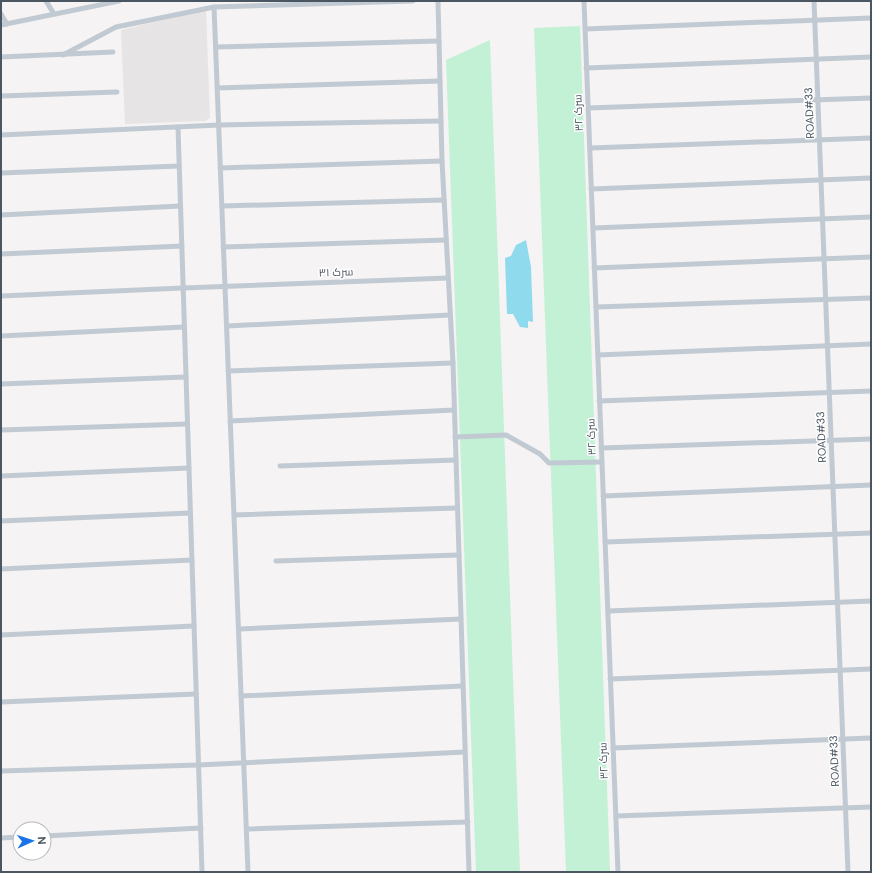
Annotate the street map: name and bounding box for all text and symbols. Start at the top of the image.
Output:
street label: ROAD#33 [801,87,817,139]
street label: سرک ۳۲ [570,94,586,132]
street label: سرک ۳۱ [318,264,354,280]
street label: ROAD#33 [813,411,829,463]
street label: سرک ۳۲ [583,418,599,456]
street label: ROAD#33 [826,735,842,787]
street label: سرک ۳۲ [595,742,611,780]
north arrow [12,821,52,861]
text: N [35,836,49,845]

